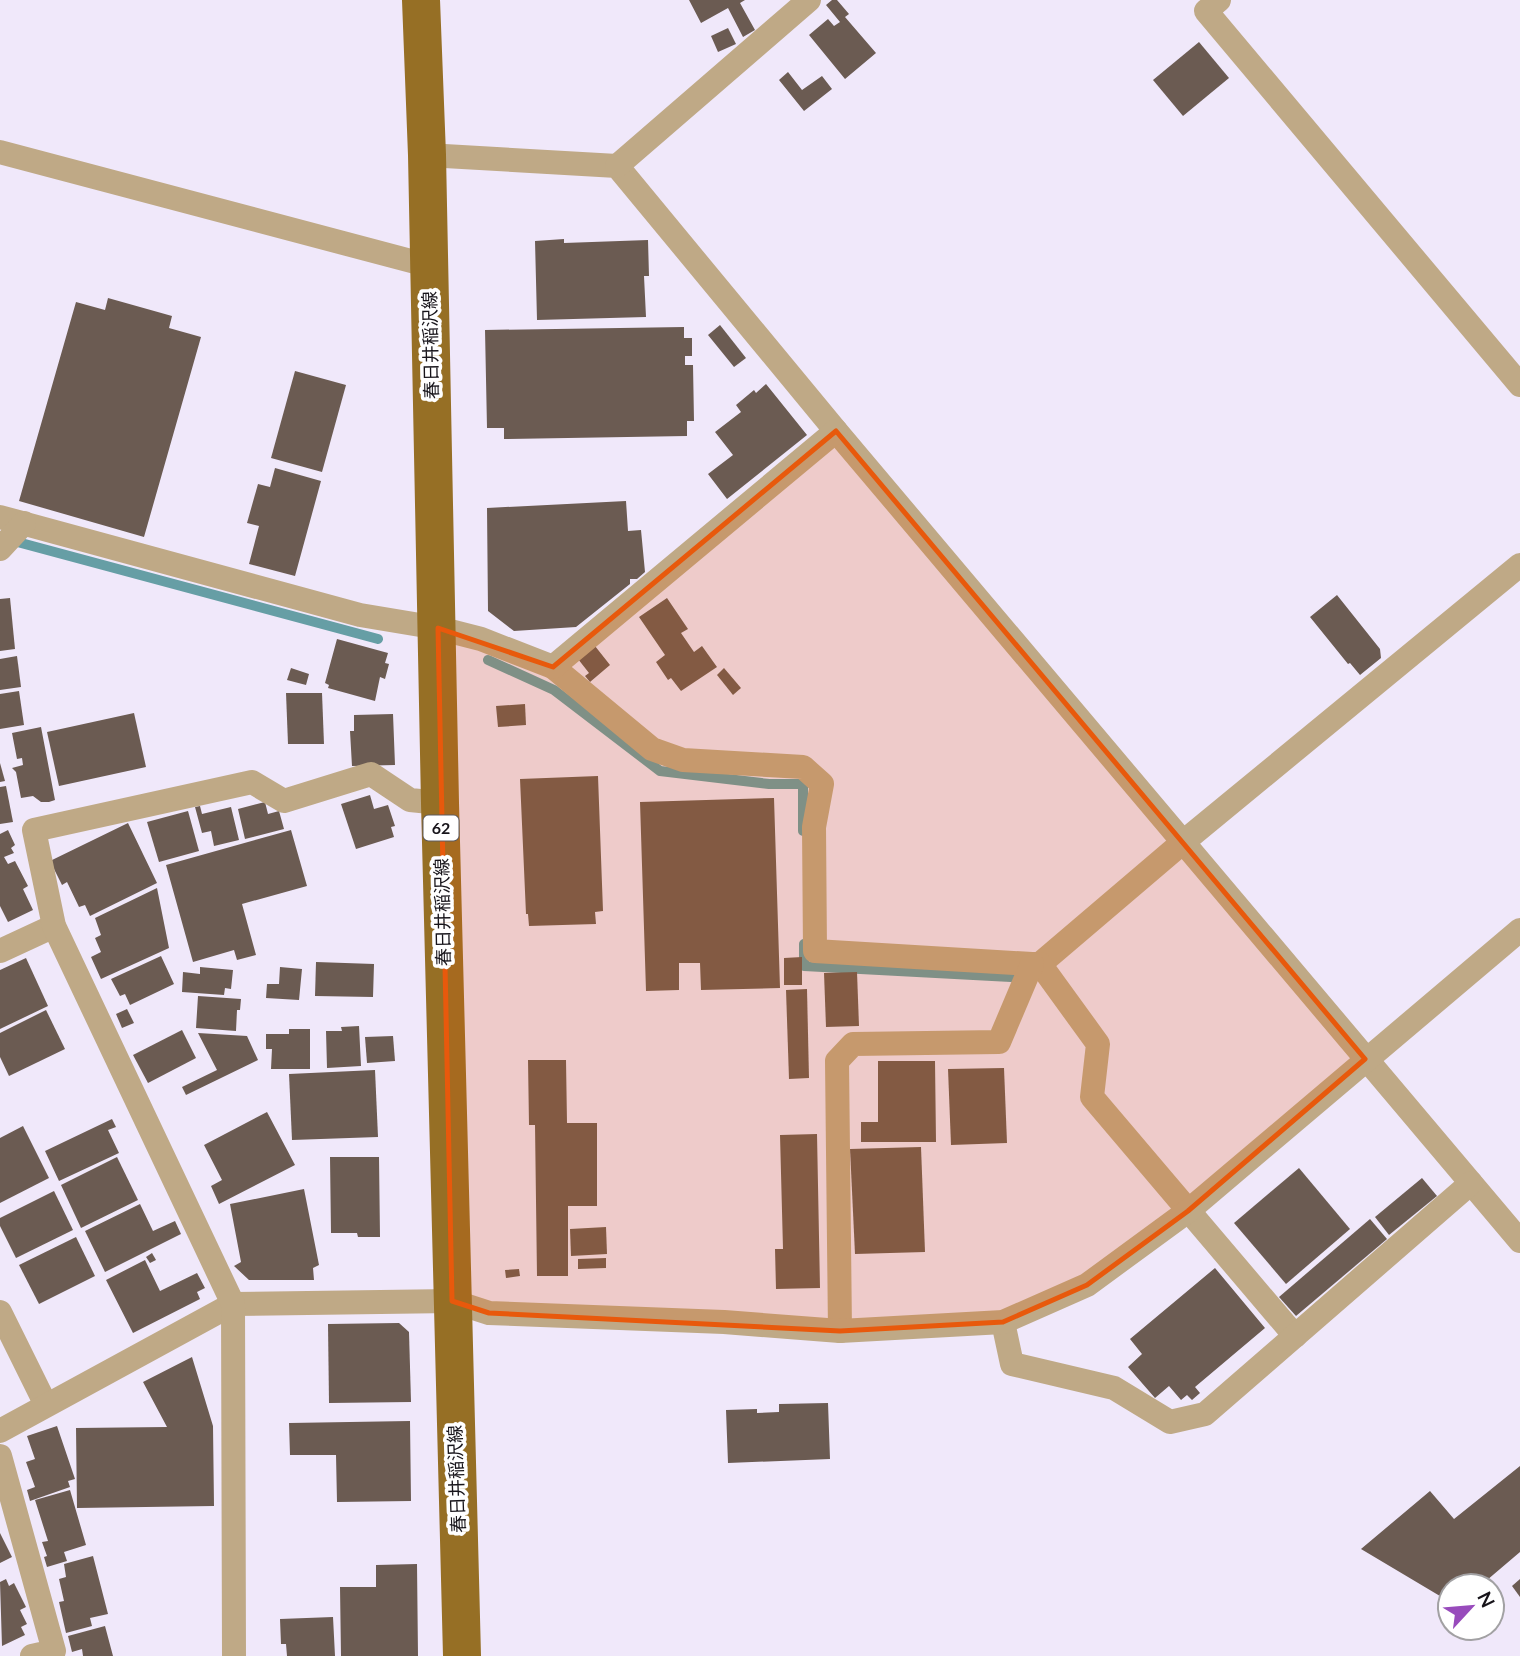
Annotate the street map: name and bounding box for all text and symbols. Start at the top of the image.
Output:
street label: 春日井稲沢線 [418,291,442,399]
road number: 62 [424,816,458,841]
street label: 春日井稲沢線 [430,858,454,966]
street label: 春日井稲沢線 [443,1425,469,1533]
north arrow [1436,1572,1506,1642]
text: N [1473,1588,1500,1611]

